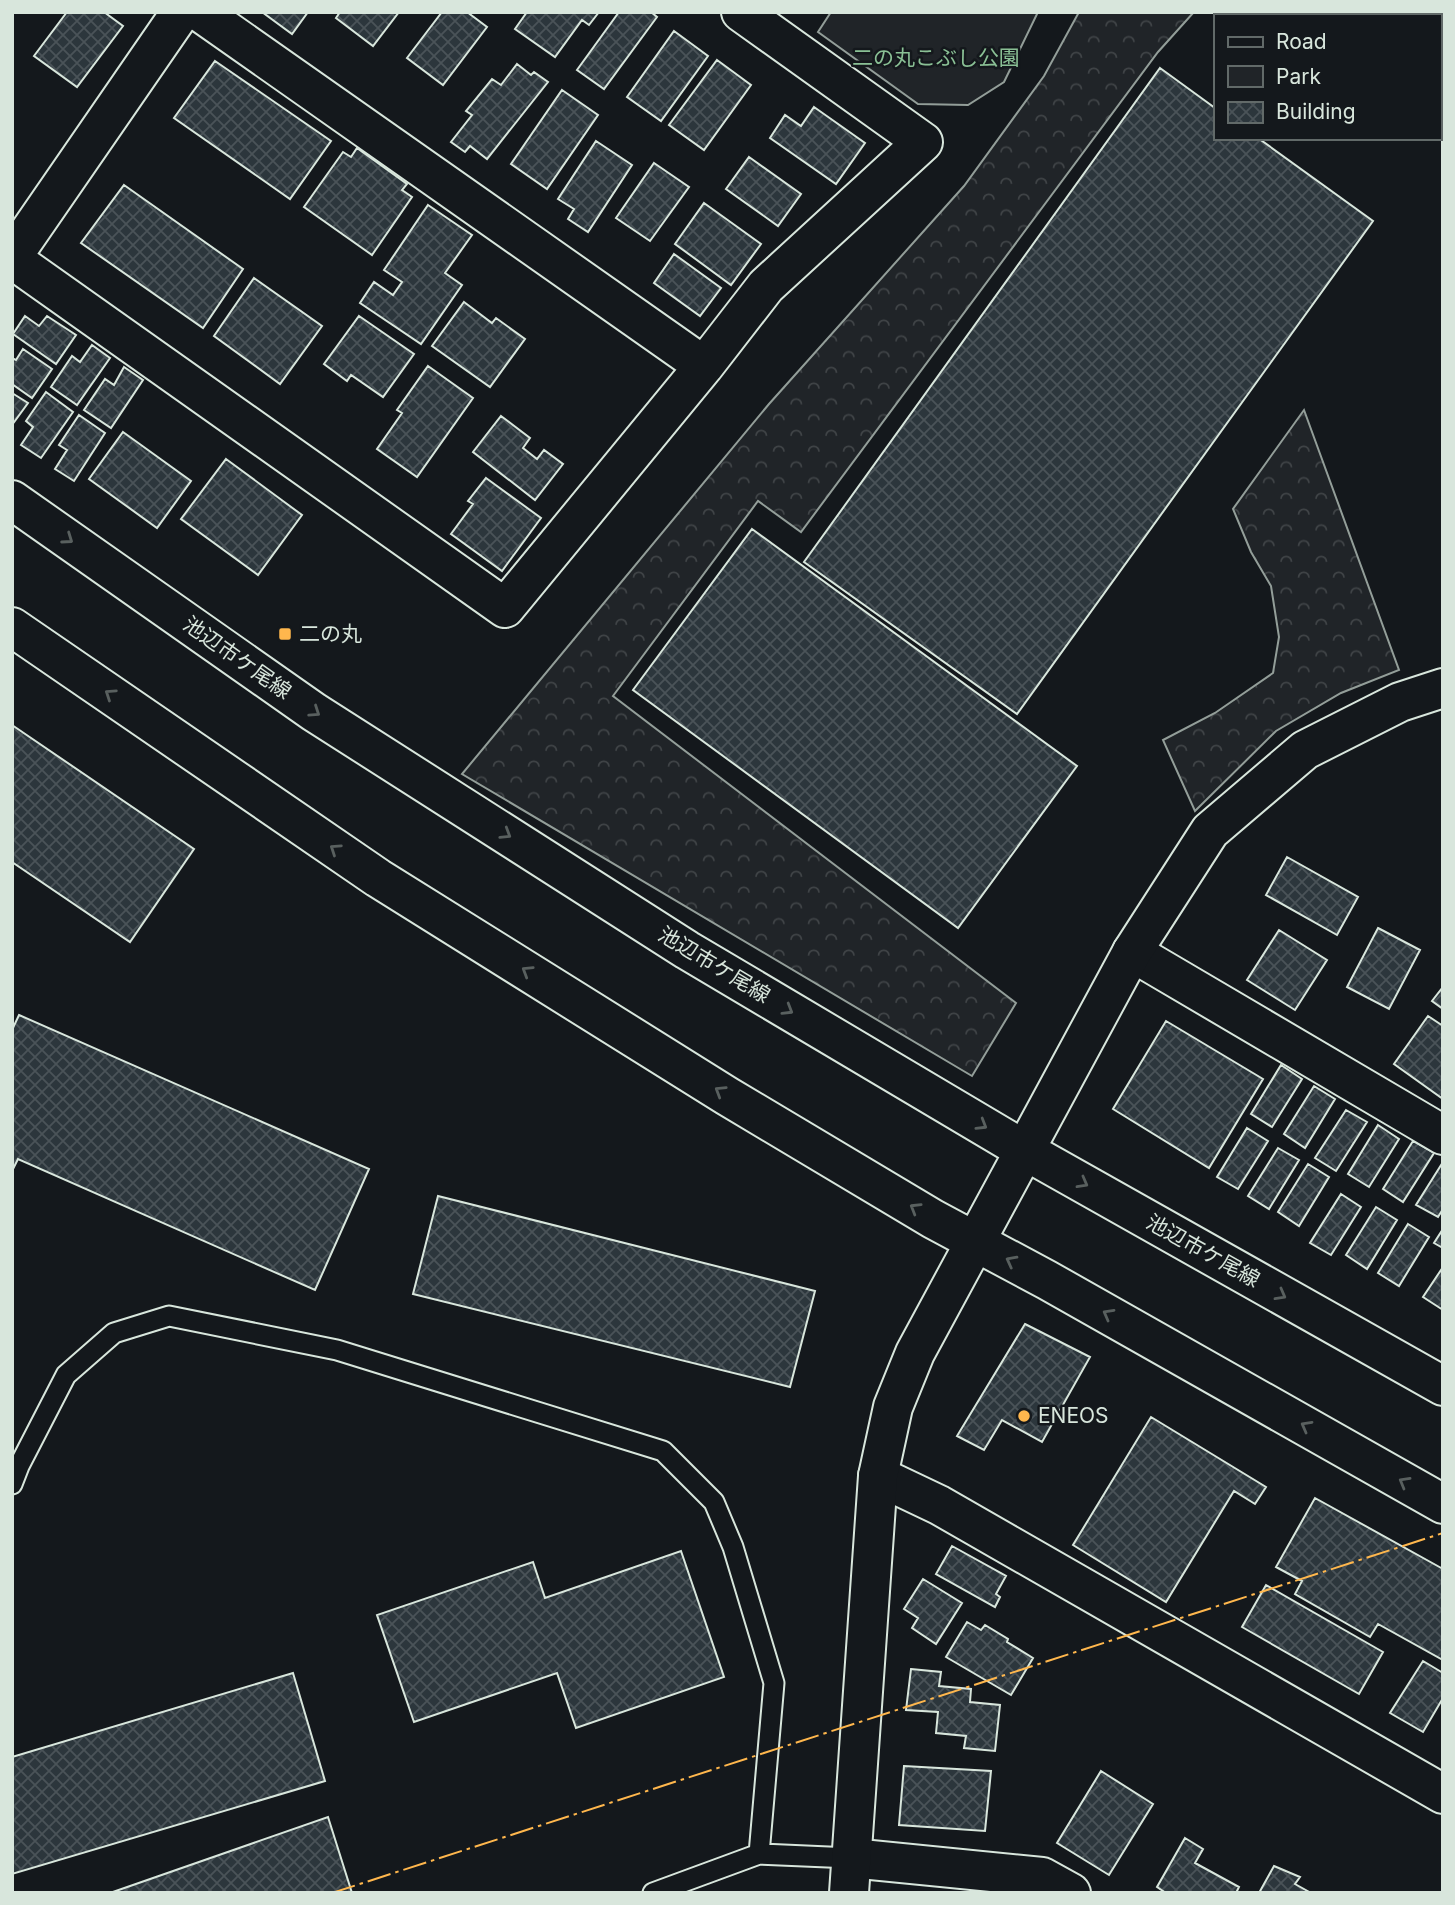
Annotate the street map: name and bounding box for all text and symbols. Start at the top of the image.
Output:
legend [1214,14,1441,140]
text: Road [1276,29,1327,54]
park label: 二の丸こぶし公園 [852,45,1020,70]
text: Park [1276,64,1321,89]
text: Building [1276,99,1356,124]
one-way arrow [60,531,73,543]
street label: 池辺市ケ尾線 [179,611,296,704]
place label: 二の丸 [299,621,362,646]
marker: 二の丸 [277,626,293,642]
one-way arrow [105,690,118,702]
one-way arrow [307,704,320,717]
one-way arrow [499,826,512,839]
one-way arrow [329,844,342,857]
street label: 池辺市ケ尾線 [654,921,775,1008]
one-way arrow [521,966,534,979]
one-way arrow [781,1001,794,1014]
one-way arrow [714,1087,727,1100]
one-way arrow [974,1117,987,1130]
one-way arrow [1076,1175,1089,1188]
one-way arrow [910,1203,922,1216]
street label: 池辺市ケ尾線 [1142,1209,1264,1292]
one-way arrow [1006,1256,1018,1269]
one-way arrow [1274,1287,1287,1300]
one-way arrow [1102,1309,1115,1322]
place label: ENEOS [1038,1403,1109,1428]
marker: ENEOS [1016,1408,1032,1424]
one-way arrow [1301,1421,1313,1434]
one-way arrow [1399,1477,1412,1490]

